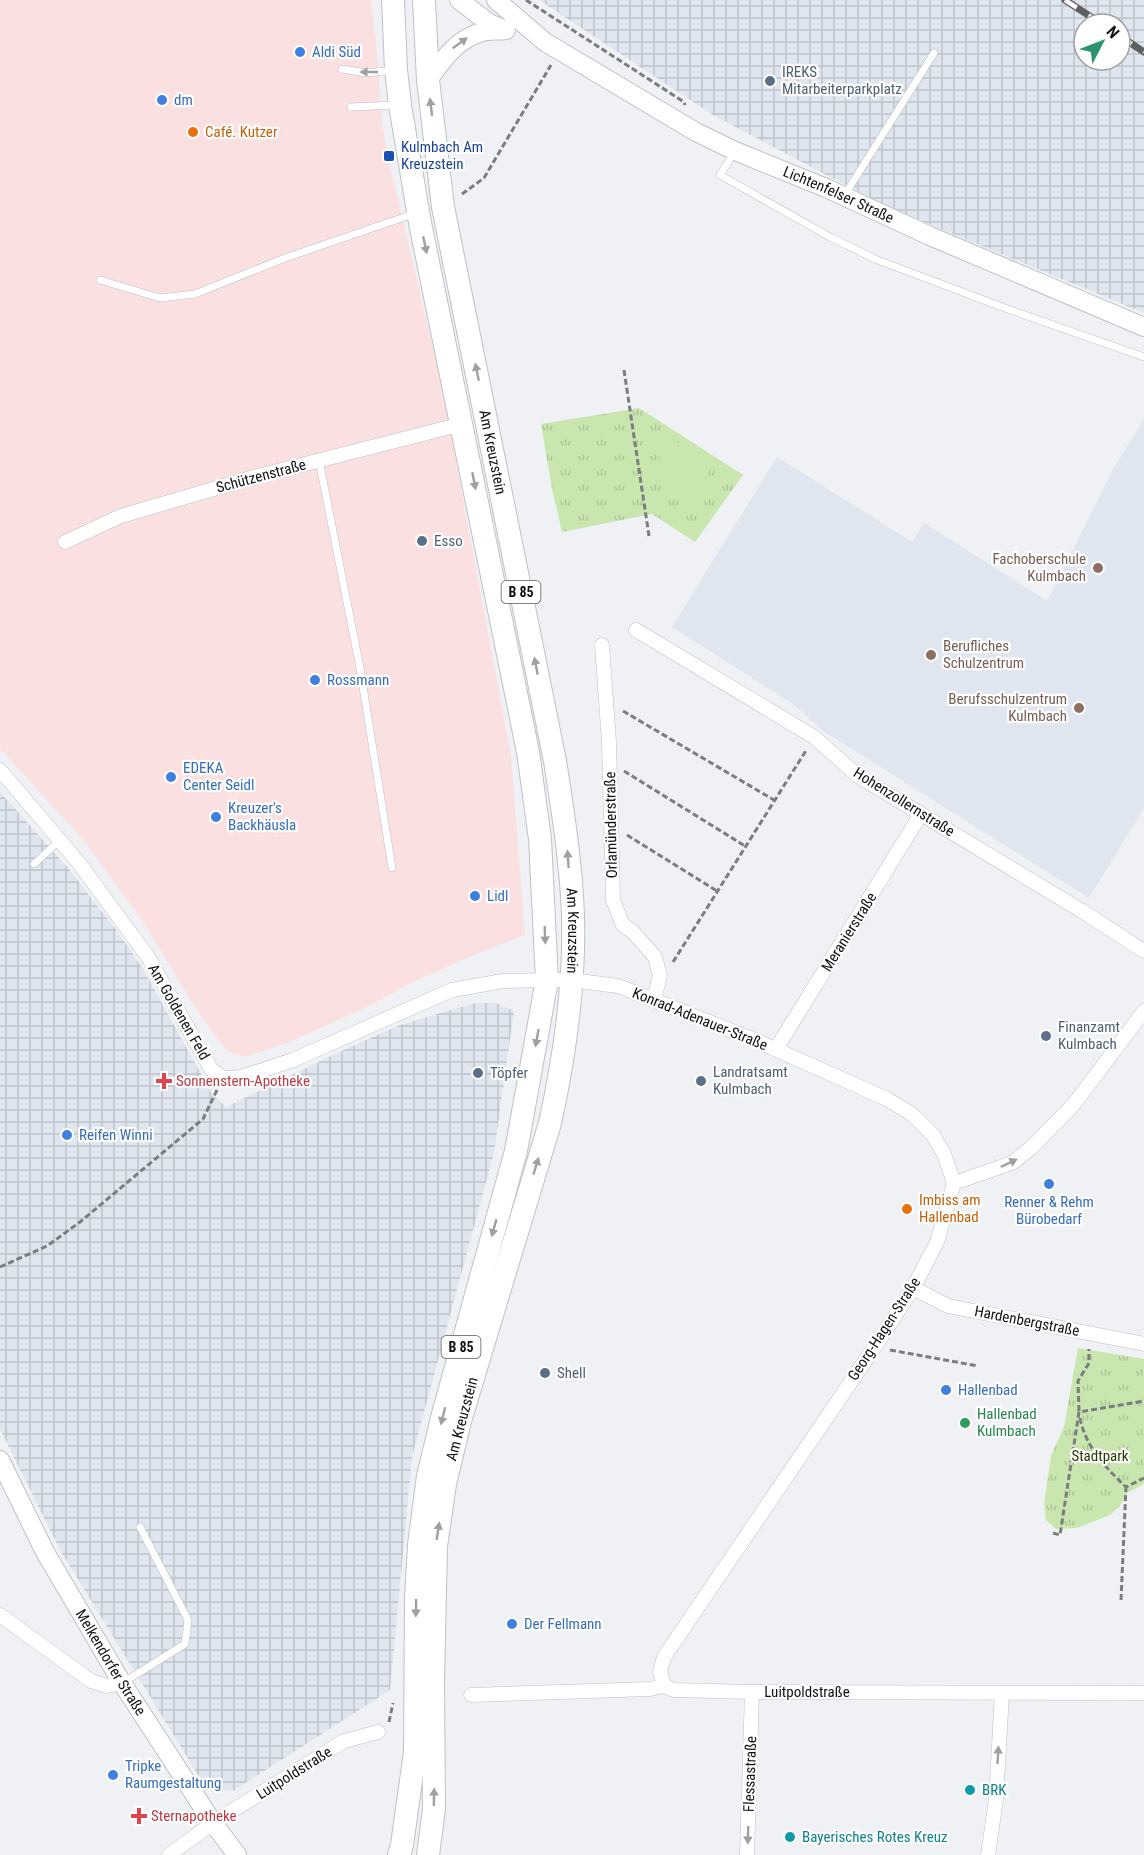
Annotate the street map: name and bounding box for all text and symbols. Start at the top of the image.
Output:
north arrow [1072,12,1132,72]
text: N [1102,22,1123,42]
one-way arrow [452,37,468,49]
place label: Aldi Süd [312,43,361,61]
marker: Aldi Süd [293,45,307,59]
place label: IREKS Mitarbeiterparkplatz [782,63,902,98]
one-way arrow [360,67,379,77]
marker: IREKS Mitarbeiterparkplatz [763,74,777,88]
place label: dm [174,91,193,109]
marker: dm [155,93,169,107]
one-way arrow [426,98,436,117]
place label: Café. Kutzer [205,123,278,141]
marker: Café. Kutzer [186,125,200,139]
place label: Kulmbach Am Kreuzstein [401,138,483,173]
marker: Kulmbach Am Kreuzstein [382,149,396,163]
street label: Lichtenfelser Straße [780,163,897,227]
one-way arrow [421,236,430,255]
one-way arrow [471,363,481,382]
street label: Am Kreuzstein [475,408,510,496]
street label: Schützenstraße [214,455,308,497]
one-way arrow [470,472,479,491]
place label: Esso [434,532,463,550]
marker: Esso [415,534,429,548]
place label: Fachoberschule Kulmbach [992,550,1086,585]
marker: Fachoberschule Kulmbach [1091,561,1105,575]
road number: B 85 [502,581,540,603]
place label: Berufliches Schulzentrum [943,637,1024,672]
marker: Berufliches Schulzentrum [924,648,938,662]
one-way arrow [531,657,541,676]
place label: Rossmann [327,671,389,689]
marker: Rossmann [308,673,322,687]
place label: Berufsschulzentrum Kulmbach [948,690,1067,725]
marker: Berufsschulzentrum Kulmbach [1072,701,1086,715]
place label: EDEKA Center Seidl [183,759,254,794]
street label: Hohenzollernstraße [850,764,958,840]
marker: EDEKA Center Seidl [164,770,178,784]
street label: Orlamünderstraße [601,772,621,878]
place label: Kreuzer's Backhäusla [228,799,296,834]
marker: Kreuzer's Backhäusla [209,810,223,824]
one-way arrow [564,849,573,868]
place label: Lidl [487,887,508,905]
street label: Am Kreuzstein [562,887,582,974]
marker: Lidl [468,889,482,903]
street label: Meranierstraße [818,889,880,975]
one-way arrow [541,926,550,945]
street label: Am Goldenen Feld [144,961,214,1063]
street label: Konrad-Adenauer-Straße [630,984,770,1054]
place label: Finanzamt Kulmbach [1058,1018,1120,1053]
one-way arrow [532,1028,541,1047]
marker: Finanzamt Kulmbach [1039,1029,1053,1043]
place label: Landratsamt Kulmbach [713,1063,788,1098]
place label: Töpfer [490,1064,529,1082]
marker: Töpfer [471,1066,485,1080]
place label: Sonnenstern-Apotheke [176,1072,310,1090]
marker: Sonnenstern-Apotheke [157,1074,171,1088]
marker: Landratsamt Kulmbach [694,1074,708,1088]
place label: Reifen Winni [79,1126,153,1144]
marker: Reifen Winni [60,1128,74,1142]
one-way arrow [532,1157,541,1175]
one-way arrow [1000,1158,1017,1167]
marker: Renner & Rehm Bürobedarf [1042,1177,1056,1191]
place label: Imbiss am Hallenbad [919,1191,981,1226]
place label: Renner & Rehm Bürobedarf [1004,1193,1094,1228]
marker: Imbiss am Hallenbad [900,1202,914,1216]
one-way arrow [489,1219,498,1237]
street label: Georg-Hagen-Straße [844,1274,924,1384]
street label: Hardenbergstraße [973,1302,1081,1340]
road number: B 85 [442,1336,480,1358]
place label: Shell [557,1364,586,1382]
marker: Shell [538,1366,552,1380]
street label: Am Kreuzstein [442,1375,482,1463]
place label: Hallenbad [958,1381,1018,1399]
marker: Hallenbad [939,1383,953,1397]
place label: Hallenbad Kulmbach [977,1405,1037,1440]
one-way arrow [437,1407,447,1425]
marker: Hallenbad Kulmbach [958,1416,972,1430]
park label: Stadtpark [1071,1447,1129,1465]
one-way arrow [434,1521,443,1540]
one-way arrow [411,1599,420,1618]
street label: Melkendorfer Straße [72,1606,150,1719]
place label: Der Fellmann [524,1615,602,1633]
marker: Der Fellmann [505,1617,519,1631]
street label: Luitpoldstraße [764,1683,850,1701]
street label: Flessastraße [740,1736,760,1812]
street label: Luitpoldstraße [253,1743,335,1803]
one-way arrow [994,1746,1003,1765]
place label: Tripke Raumgestaltung [125,1757,221,1792]
marker: Tripke Raumgestaltung [106,1768,120,1782]
place label: BRK [982,1781,1007,1799]
marker: BRK [963,1783,977,1797]
one-way arrow [429,1788,439,1807]
place label: Sternapotheke [151,1807,237,1825]
marker: Sternapotheke [132,1809,146,1823]
one-way arrow [743,1825,752,1844]
place label: Bayerisches Rotes Kreuz [802,1828,948,1846]
marker: Bayerisches Rotes Kreuz [783,1830,797,1844]

